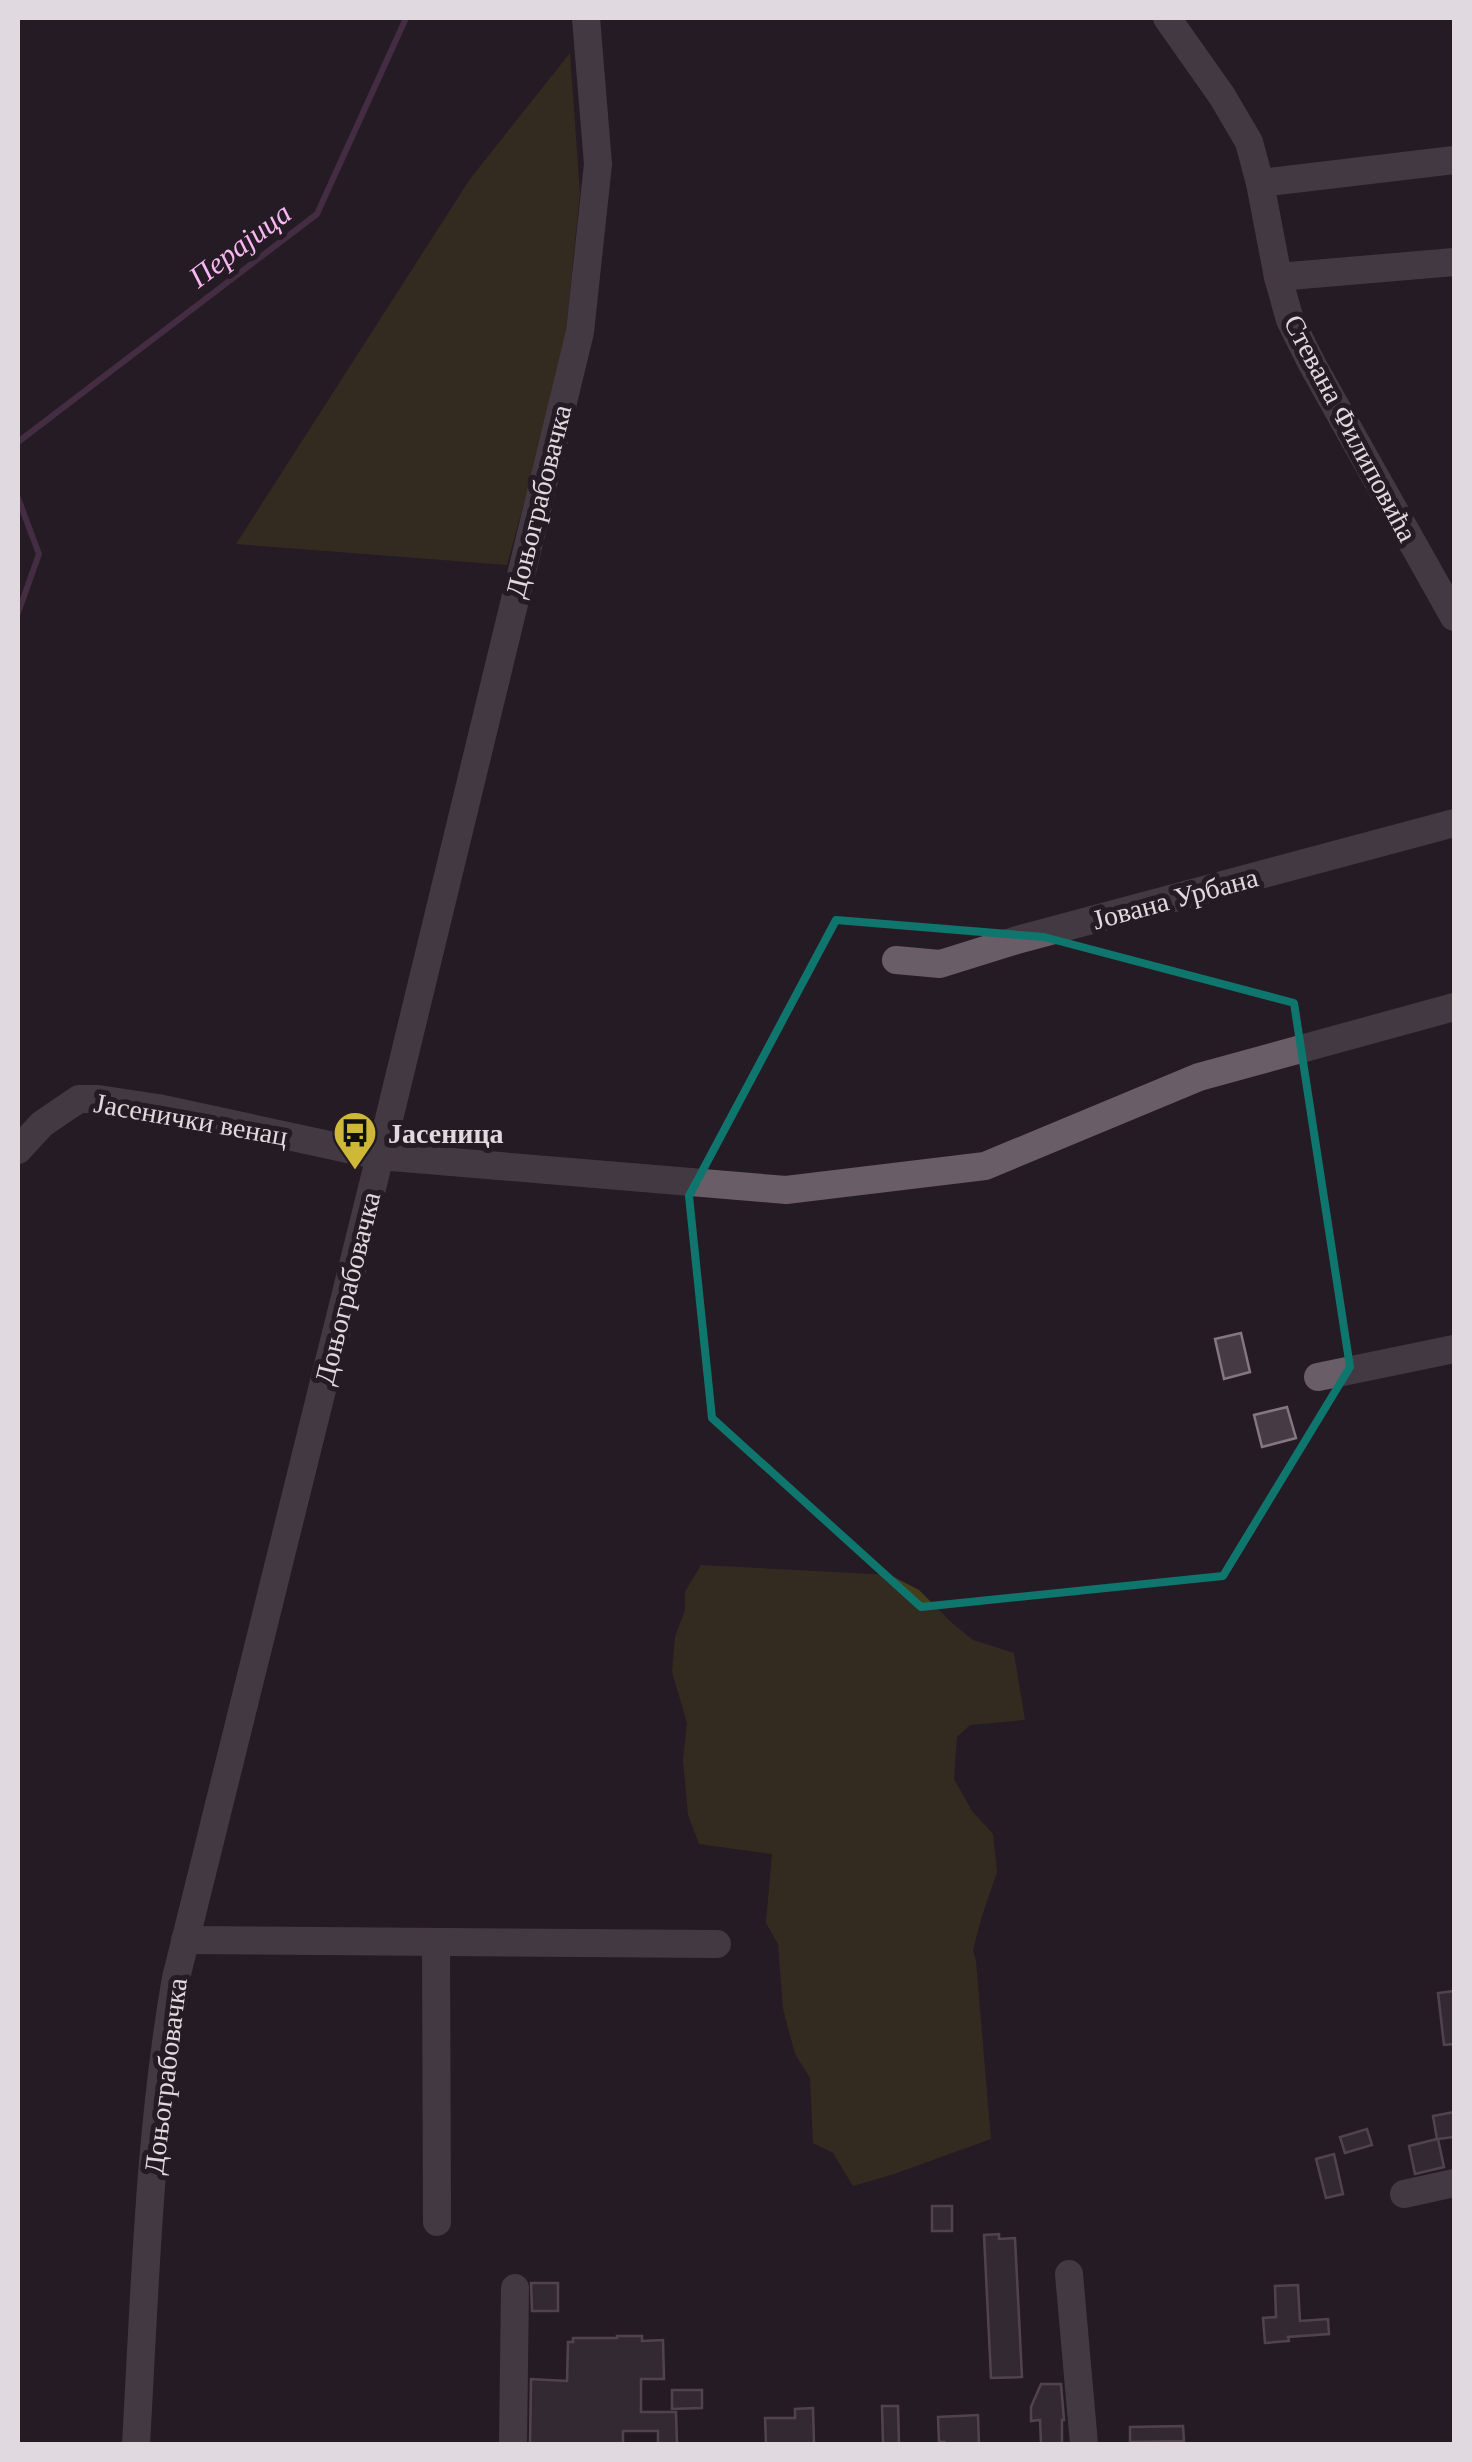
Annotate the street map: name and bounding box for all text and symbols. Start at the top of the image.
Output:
water label: Перајица [182,196,297,294]
street label: Стевана Филиповића [1278,310,1424,547]
street label: Доњограбовачка [500,401,578,601]
street label: Јована Урбана [1089,861,1262,935]
street label: Јасенички венац [92,1087,290,1152]
bus stop icon: Јасеница [332,1110,378,1171]
place label: Јасеница [388,1118,504,1149]
street label: Доњограбовачка [309,1188,387,1388]
street label: Доњограбовачка [138,1976,193,2176]

